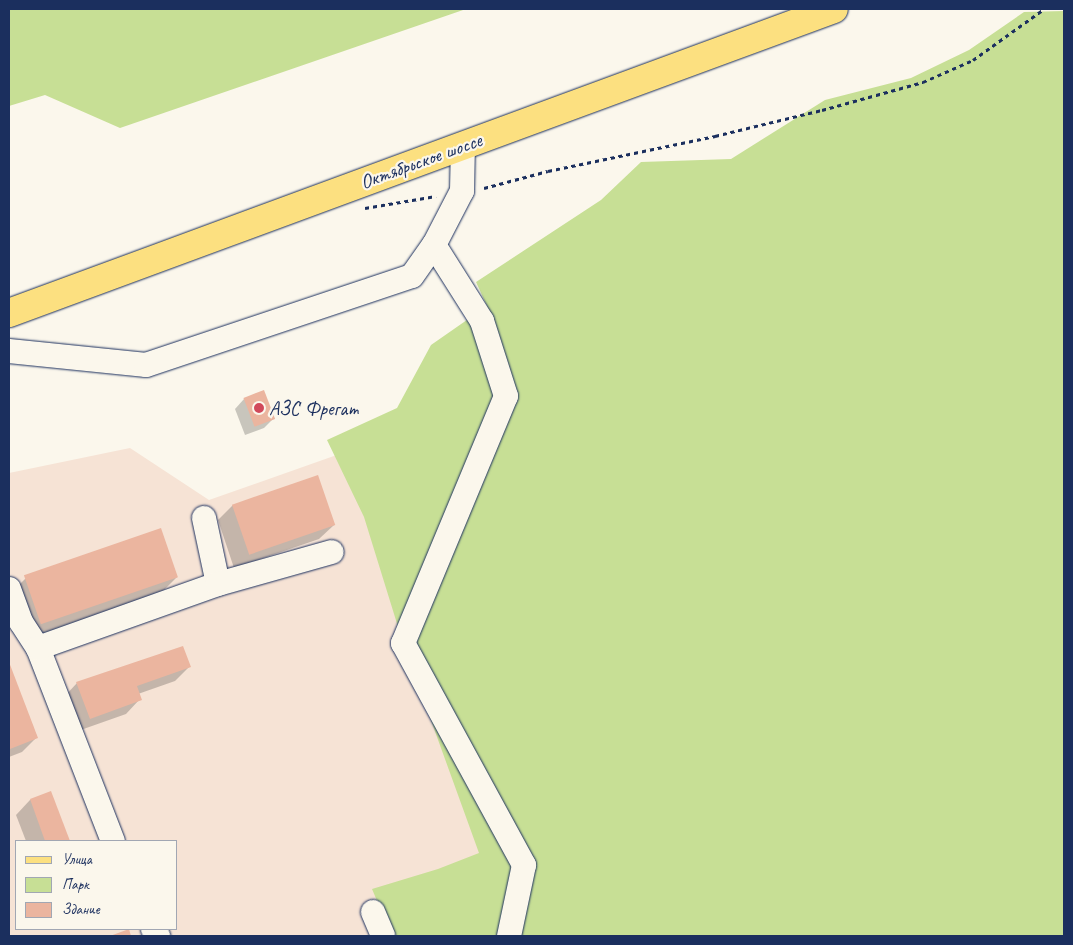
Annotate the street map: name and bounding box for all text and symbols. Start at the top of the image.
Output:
street label: Октябрьское шоссе [356,128,486,194]
place label: АЗС Фрегат [269,396,356,420]
marker: АЗС Фрегат [253,402,265,414]
legend [15,840,178,930]
text: Улица [62,850,92,869]
text: Парк [62,875,89,894]
text: Здание [62,900,100,919]

